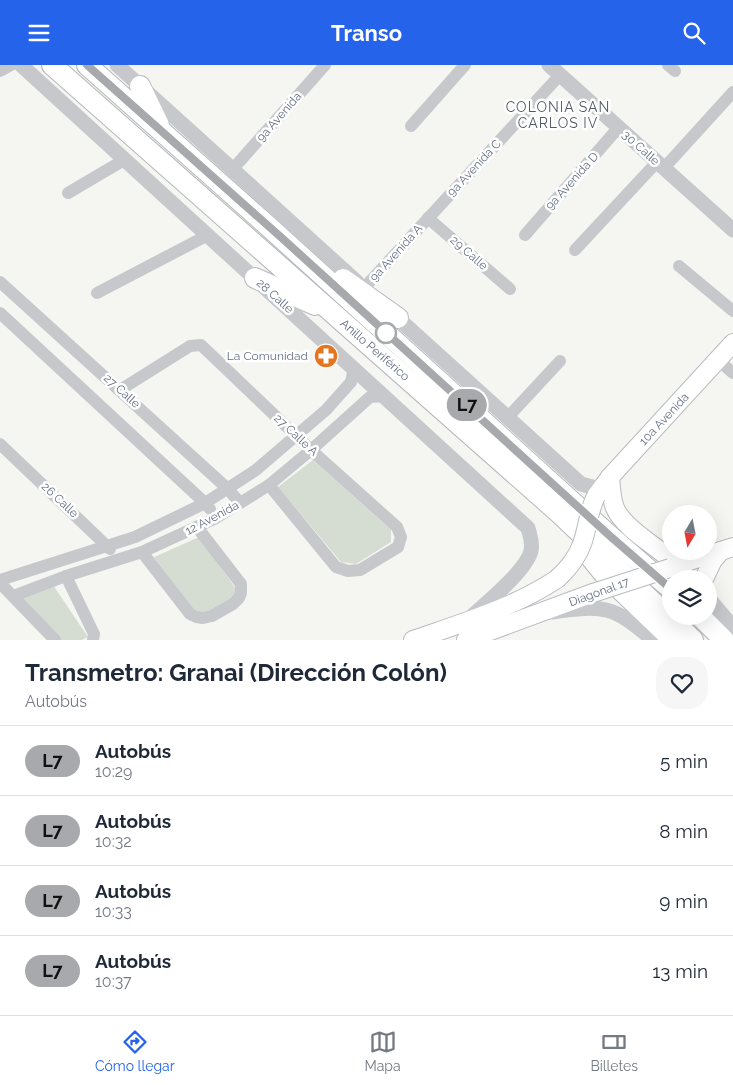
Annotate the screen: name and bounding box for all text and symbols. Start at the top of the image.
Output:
icon: menu [25,19,53,47]
icon: search [680,19,708,47]
text: Transo [331,20,402,46]
street label: 9a Avenida [254,89,304,145]
district label: COLONIA SAN CARLOS IV [506,99,610,131]
street label: 30 Calle [620,128,662,168]
street label: 9a Avenida C [444,137,504,199]
street label: 9a Avenida D [543,149,602,213]
street label: 9a Avenida A [367,222,425,284]
street label: 29 Calle [448,233,490,273]
street label: 28 Calle [254,276,296,316]
street label: Anillo Periférico [338,316,412,384]
unlabelled marker [375,322,397,344]
pharmacy icon: La Comunidad [313,343,339,369]
place label: La Comunidad [227,349,308,363]
street label: 27 Calle [101,371,143,411]
line badge: L7 [444,389,490,421]
street label: 10a Avenida [636,390,692,448]
text: L7 [457,394,477,415]
street label: 27 Calle A [271,411,321,459]
street label: 26 Calle [39,480,81,520]
street label: 12 Avenida [183,498,241,538]
north arrow [662,505,718,560]
map controls [662,505,717,625]
button: layers [662,570,717,625]
street label: Diagonal 17 [567,574,632,609]
button: heart [656,657,708,709]
text: Transmetro: Granai (Dirección Colón) [25,658,447,687]
text: Autobús [25,692,87,711]
text: Autobús [95,740,171,762]
text: L7 [42,750,63,771]
text: 5 min [660,750,708,772]
text: 10:29 [95,762,132,781]
text: Autobús [95,810,171,832]
text: L7 [42,820,63,841]
text: 8 min [659,820,708,842]
text: 10:32 [95,832,132,851]
text: Autobús [95,880,171,902]
text: L7 [42,890,63,911]
text: 9 min [659,890,708,912]
text: 10:33 [95,902,132,921]
text: Autobús [95,950,171,972]
text: L7 [42,960,63,981]
text: 13 min [652,960,708,982]
text: 10:37 [95,972,132,991]
tab: Cómo llegar [95,1028,175,1074]
tab: Mapa [364,1028,401,1074]
tab: Billetes [590,1028,638,1074]

